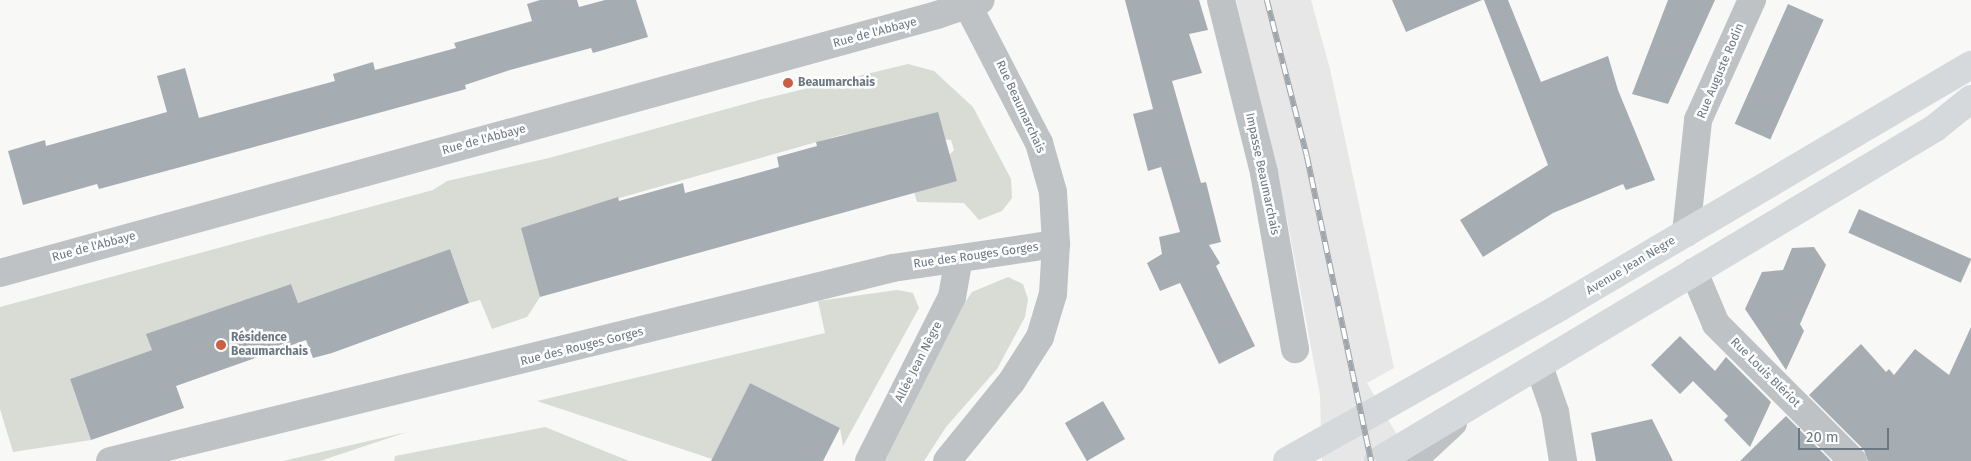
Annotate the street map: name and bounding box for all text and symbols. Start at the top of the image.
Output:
street label: Rue de l'Abbaye [831,15,919,51]
street label: Rue Auguste Rodin [1694,21,1748,121]
street label: Rue Beaumarchais [992,58,1048,156]
place label: Beaumarchais [798,76,875,90]
marker: Beaumarchais [782,77,794,89]
street label: Impasse Beaumarchais [1242,112,1282,236]
street label: Rue de l'Abbaye [440,122,528,158]
street label: Rue de l'Abbaye [50,229,138,265]
street label: Avenue Jean Nègre [1584,234,1678,298]
street label: Rue des Rouges Gorges [913,240,1039,272]
street label: Allée Jean Nègre [892,319,946,405]
street label: Rue des Rouges Gorges [519,325,645,369]
place label: Résidence Beaumarchais [231,331,308,359]
street label: Rue Louis Blériot [1727,335,1803,411]
marker: Résidence Beaumarchais [215,339,227,351]
scale bar [1801,418,1892,450]
text: 20 m [1806,428,1839,446]

